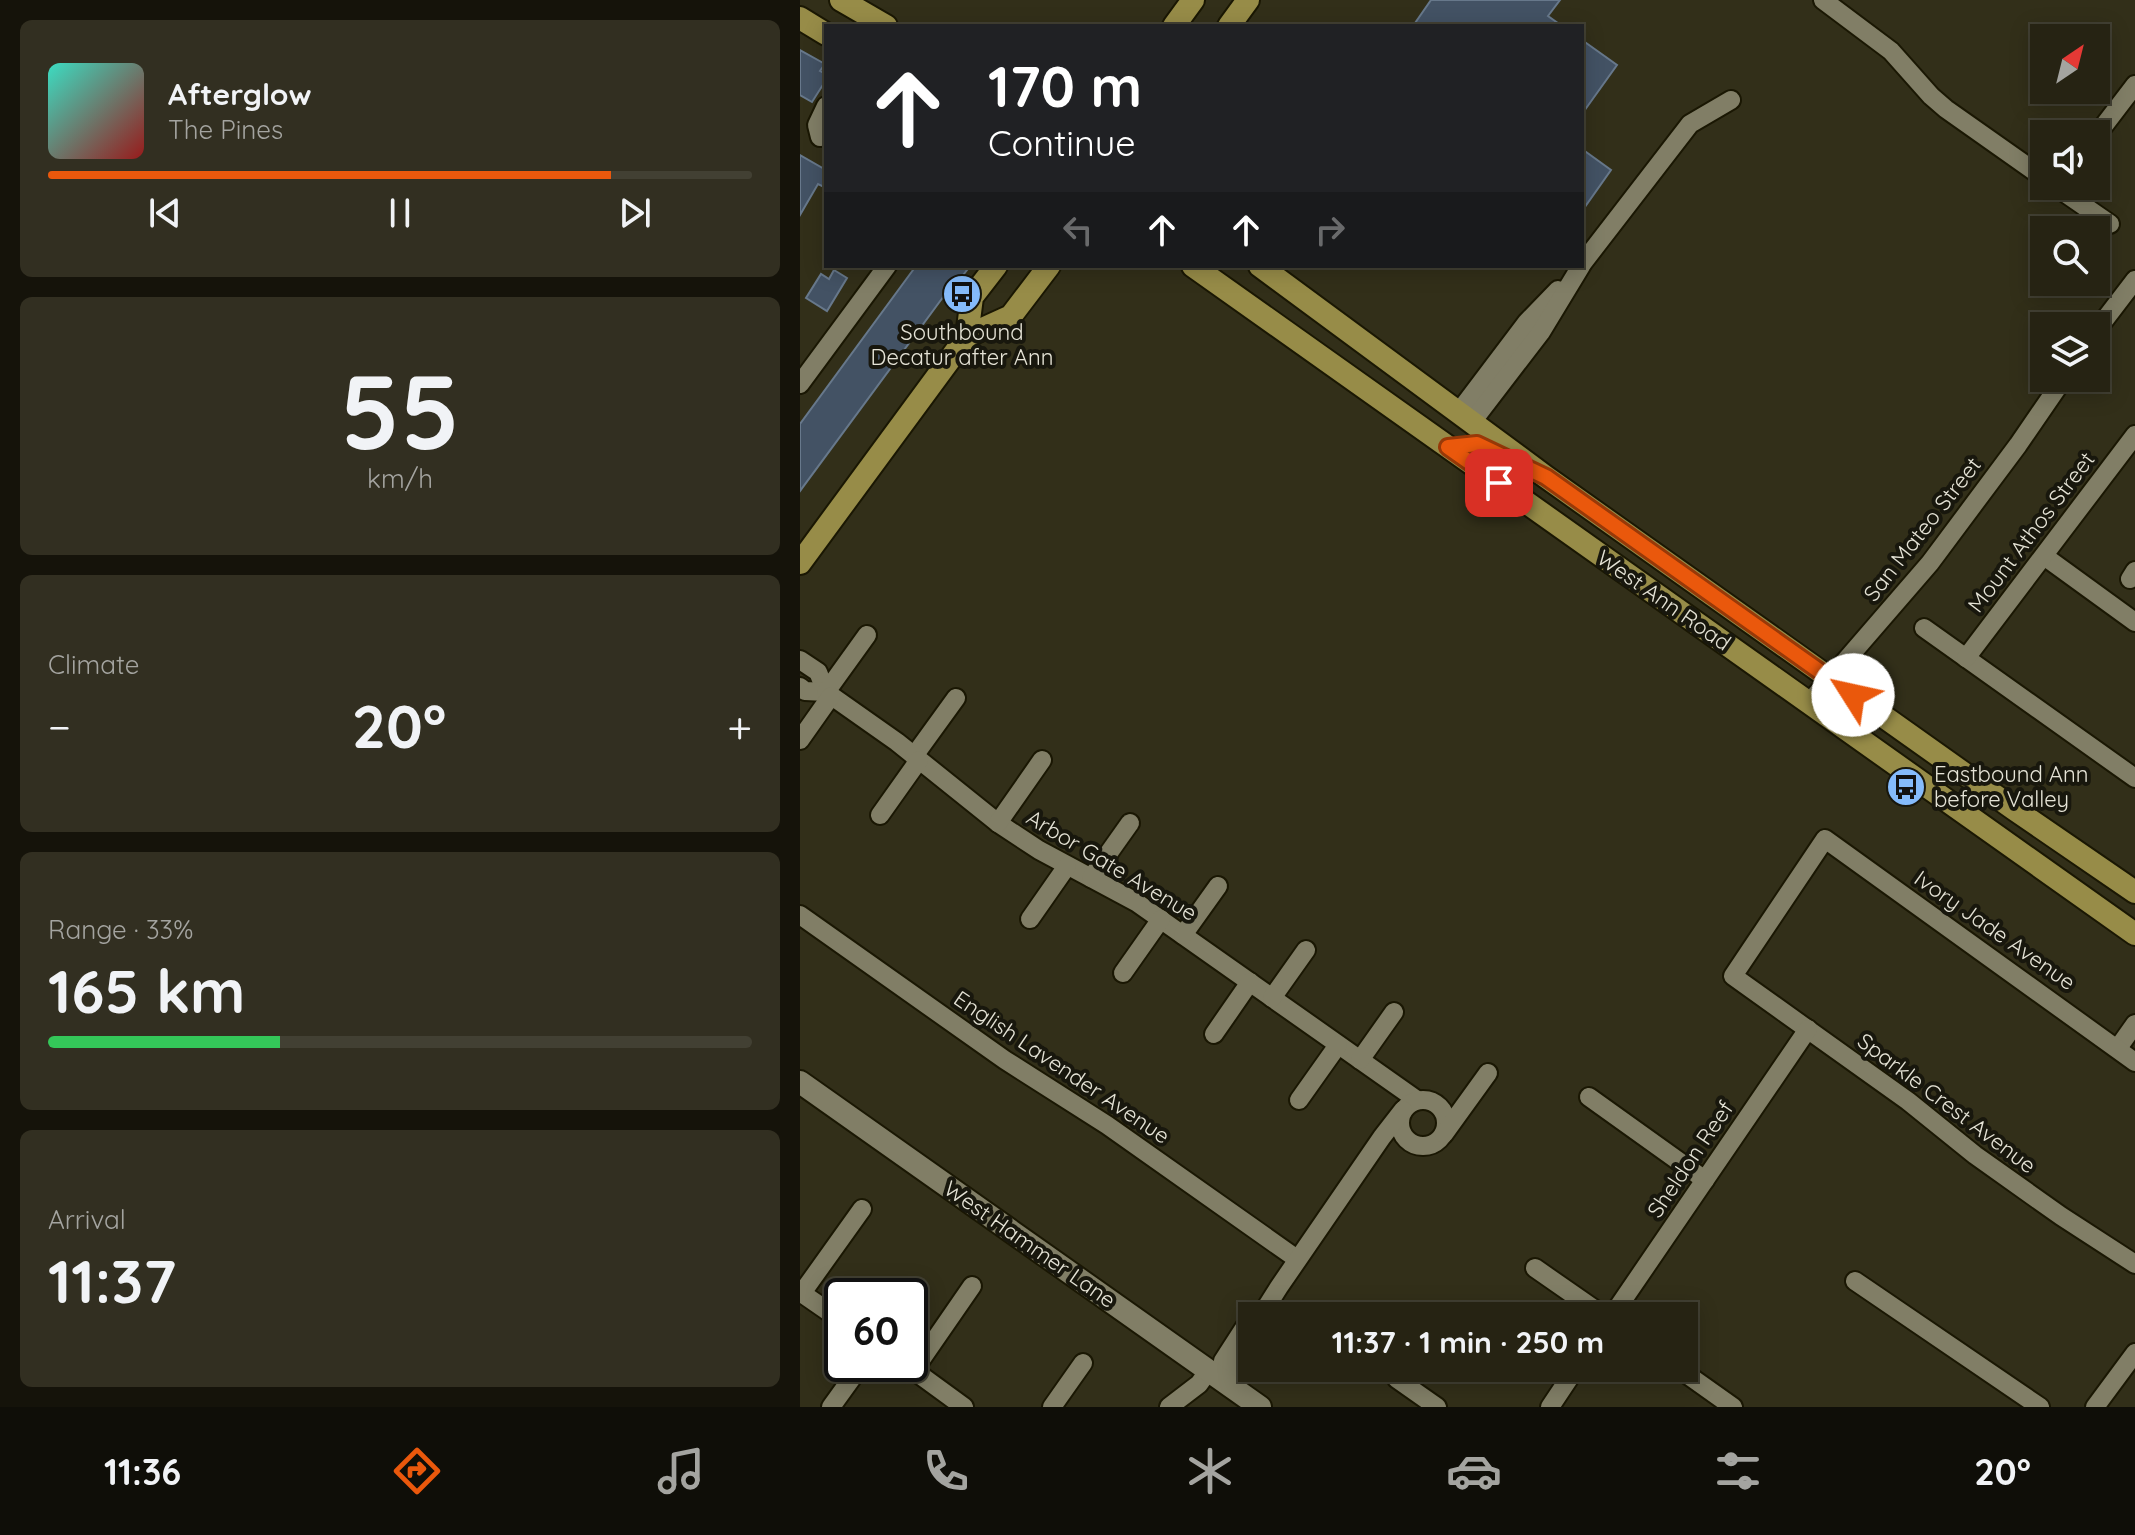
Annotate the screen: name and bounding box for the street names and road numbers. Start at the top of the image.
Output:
street label: Mount Athos Street [1961,446,2101,618]
street label: San Mateo Street [1857,451,1987,607]
street label: West Ann Road [1592,543,1736,657]
street label: Arbor Gate Avenue [1022,803,1202,927]
street label: Ivory Jade Avenue [1909,864,2081,996]
street label: English Lavender Avenue [949,984,1175,1150]
street label: Sparkle Crest Avenue [1852,1027,2042,1179]
street label: Sheldon Reef [1641,1095,1739,1223]
street label: West Hammer Lane [939,1174,1121,1314]

